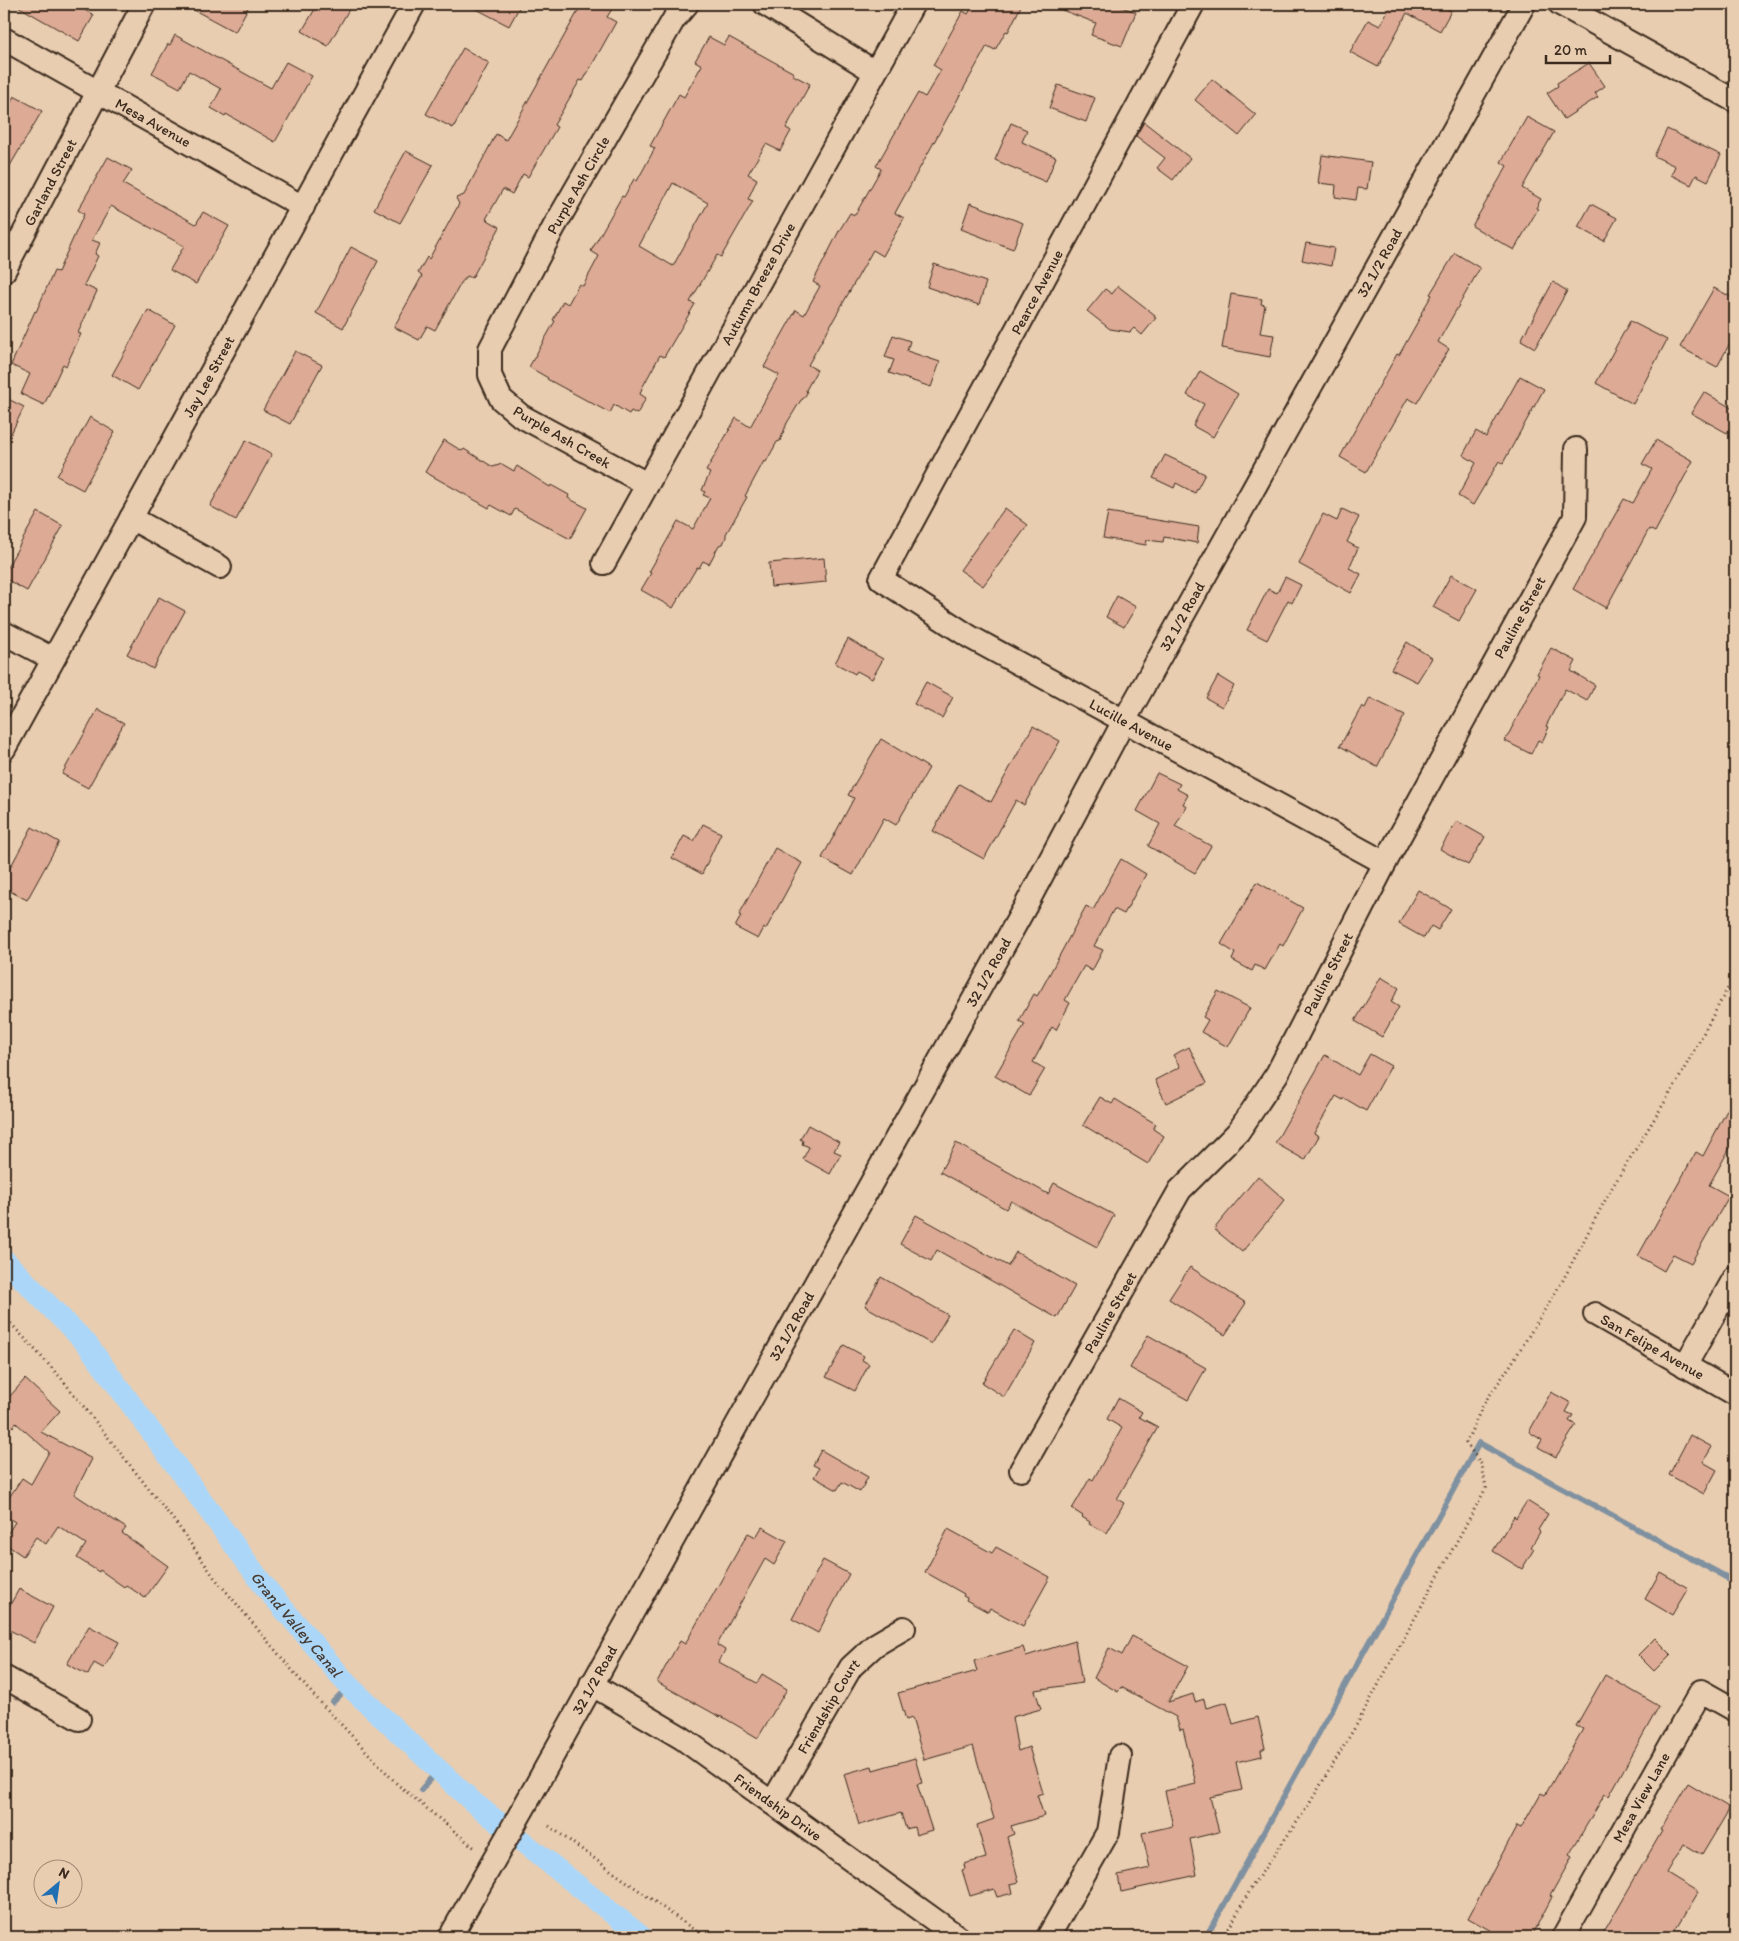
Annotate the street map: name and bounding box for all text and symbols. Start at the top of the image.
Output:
scale bar [1546,32,1610,64]
text: 20 m [1554,41,1588,59]
street label: Mesa Avenue [112,94,194,151]
street label: Purple Ash Circle [543,133,614,237]
street label: Garland Street [20,135,81,229]
street label: Autumn Breeze Drive [717,220,799,348]
street label: 32 1/2 Road [1353,224,1406,301]
street label: Pearce Avenue [1007,246,1067,338]
street label: Jay Lee Street [179,333,239,420]
street label: Purple Ash Creek [510,402,614,472]
street label: Pauline Street [1490,573,1550,662]
street label: 32 1/2 Road [1156,578,1209,654]
street label: Lucille Avenue [1086,695,1176,755]
street label: Pauline Street [1299,929,1357,1019]
street label: 32 1/2 Road [962,934,1015,1010]
street label: Pauline Street [1080,1268,1141,1357]
street label: 32 1/2 Road [765,1288,819,1364]
street label: San Felipe Avenue [1597,1310,1707,1383]
water label: Grand Valley Canal [247,1568,347,1682]
street label: 32 1/2 Road [568,1642,622,1718]
street label: Friendship Court [794,1654,864,1757]
street label: Mesa View Lane [1609,1749,1674,1846]
street label: Friendship Drive [730,1769,825,1845]
north arrow [32,1858,82,1908]
text: N [56,1863,72,1883]

